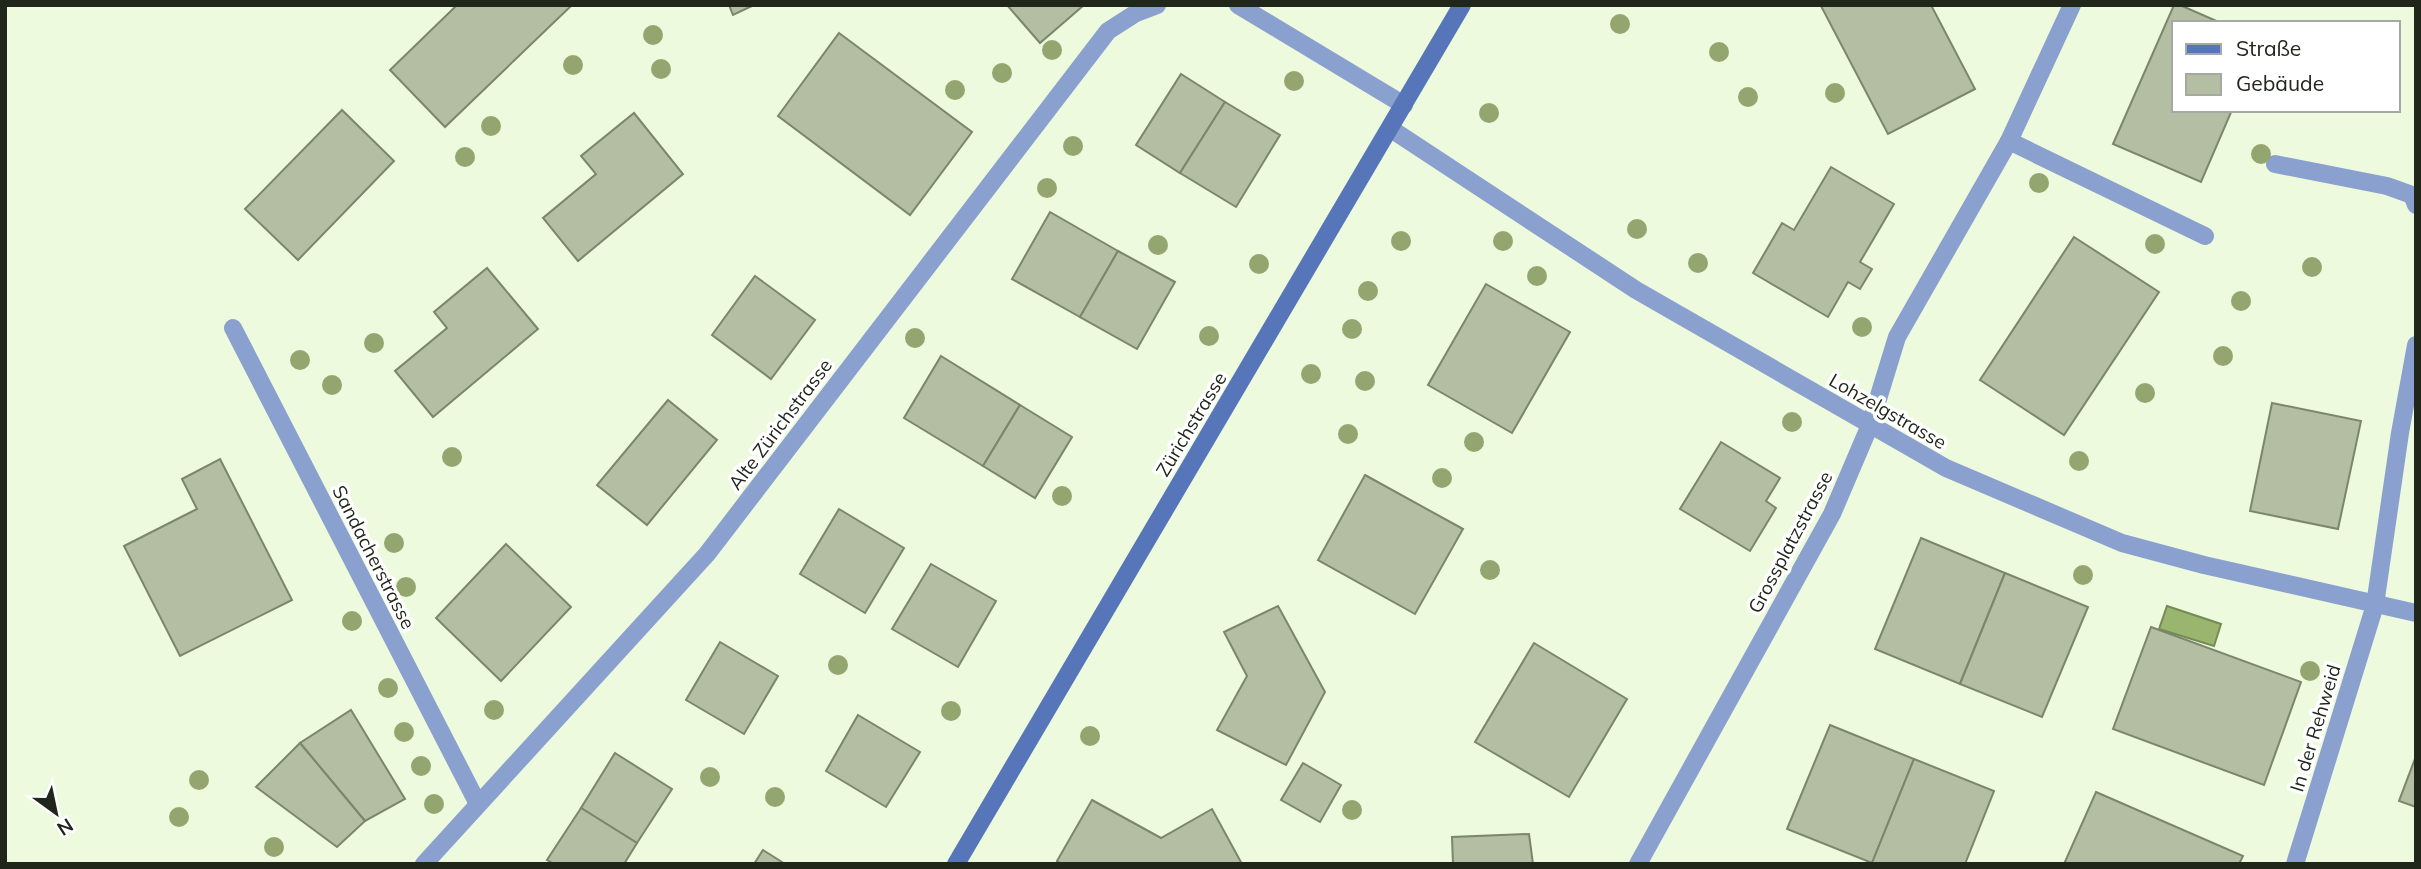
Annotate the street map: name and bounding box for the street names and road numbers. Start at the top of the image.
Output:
street label: Alte Zürichstrasse [723,354,837,494]
street label: Zürichstrasse [1150,367,1232,481]
street label: Lohzelgstrasse [1825,368,1951,454]
street label: Grossplatzstrasse [1742,467,1838,617]
street label: Sandacherstrasse [327,481,421,633]
street label: In der Rehweid [2284,662,2346,794]

